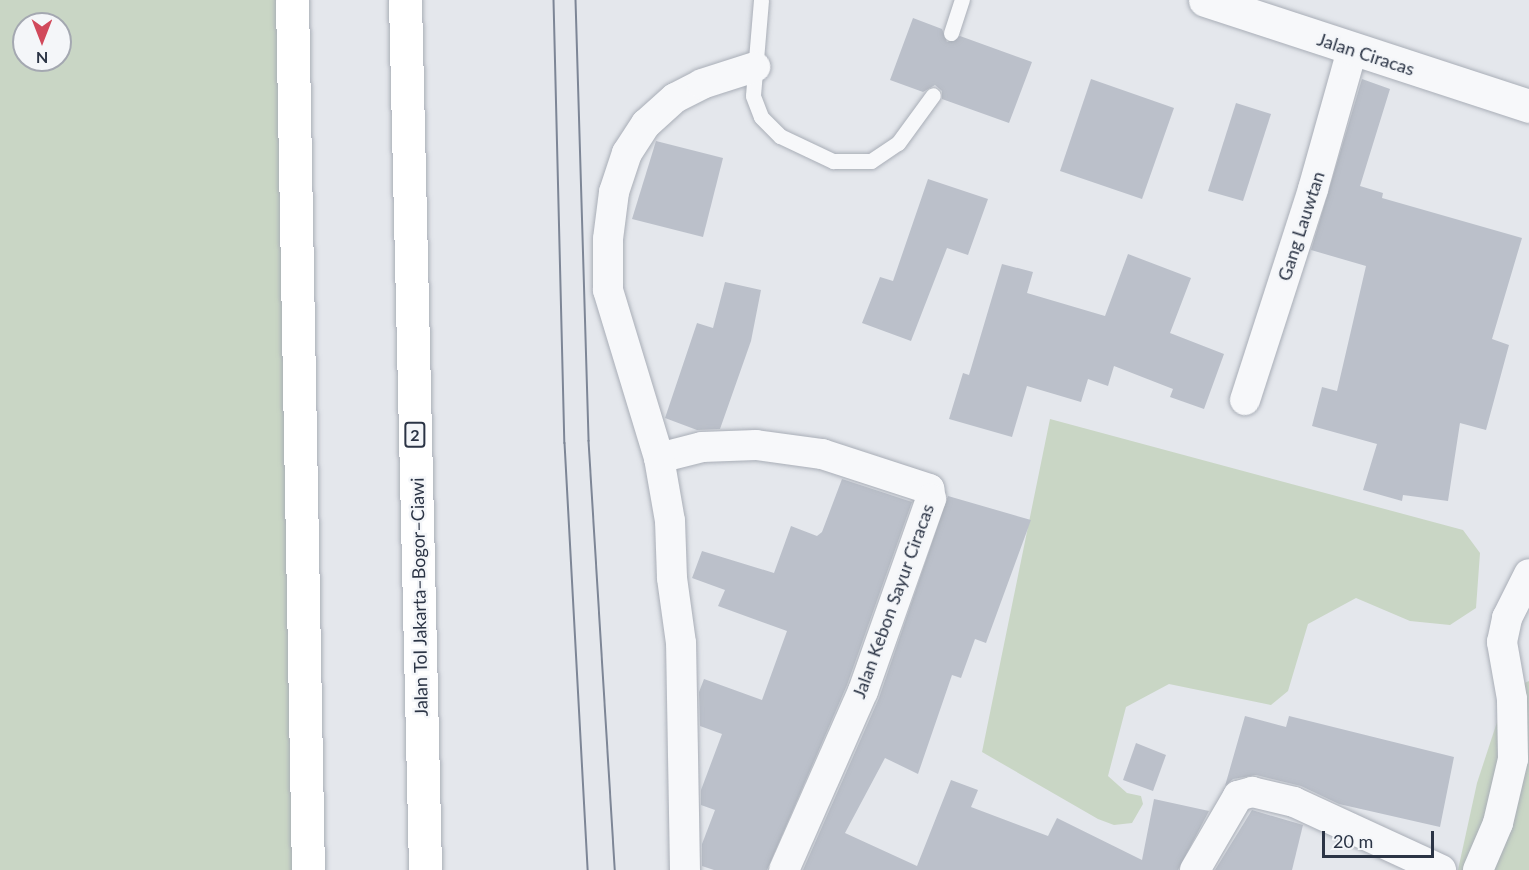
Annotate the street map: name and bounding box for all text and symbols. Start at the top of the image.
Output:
north arrow [12,12,72,72]
street label: Jalan Ciracas [1315,28,1417,80]
text: N [36,49,48,68]
street label: Gang Lauwtan [1273,169,1329,283]
road number: 2 [403,422,427,448]
street label: Jalan Tol Jakarta–Bogor–Ciawi [406,477,432,717]
street label: Jalan Kebon Sayur Ciracas [848,501,938,701]
scale bar [1325,819,1438,857]
text: 20 m [1333,830,1373,852]

